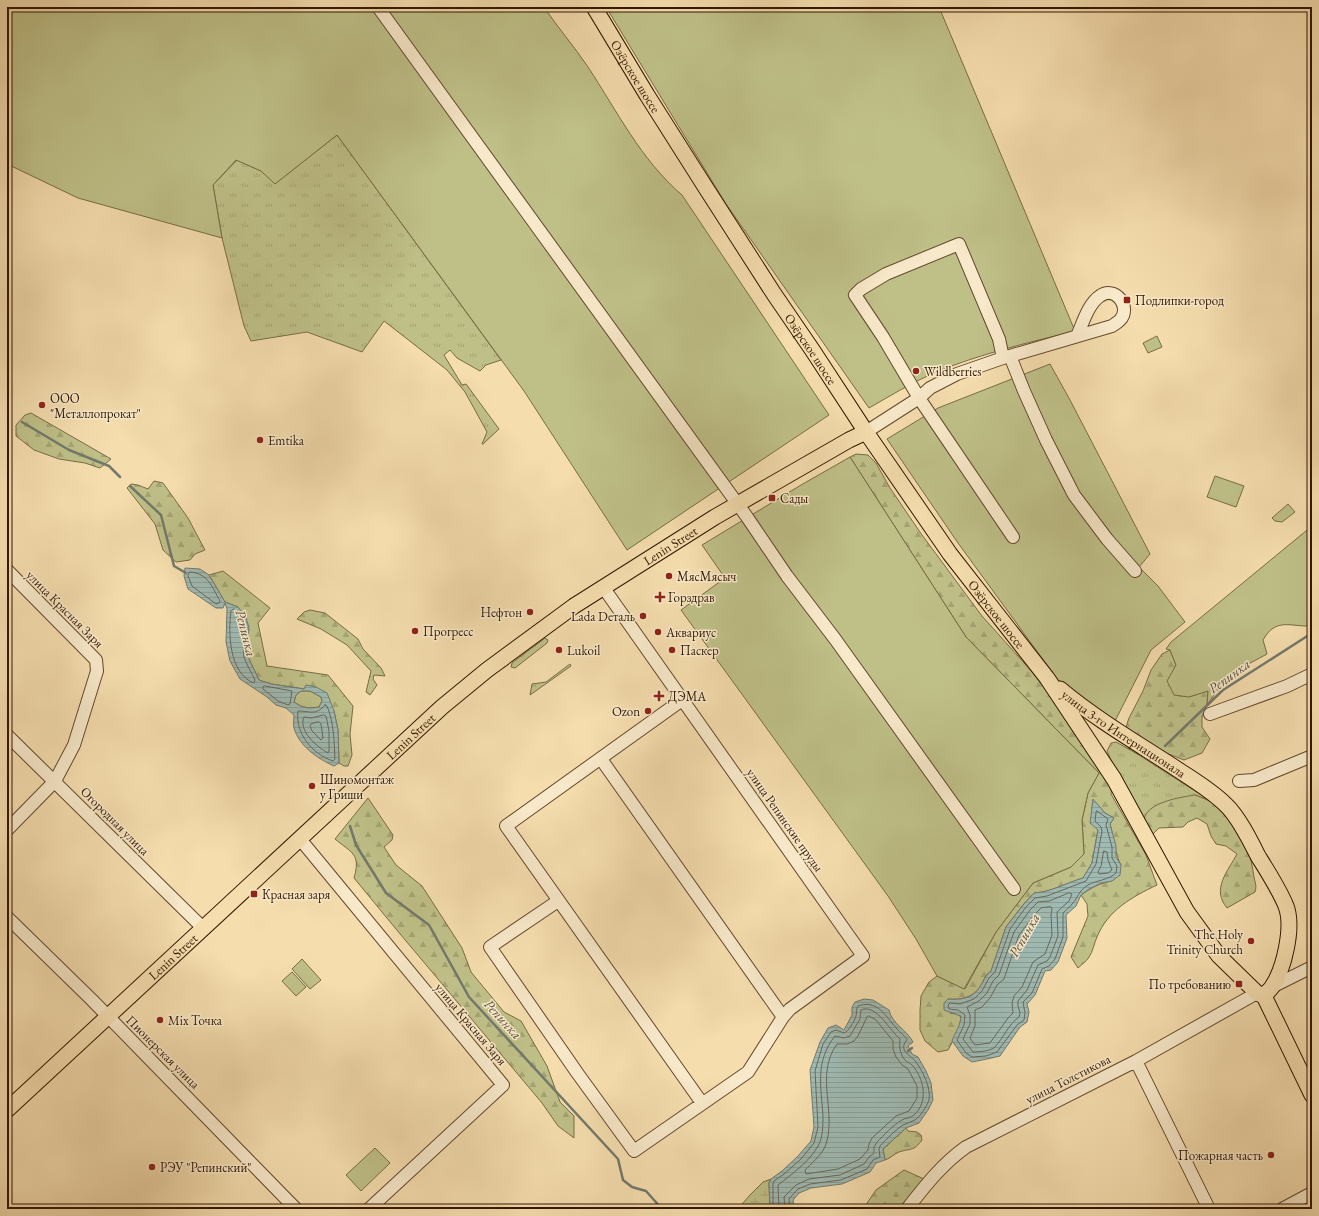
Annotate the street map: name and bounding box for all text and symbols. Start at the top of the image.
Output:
street label: Озёрское шоссе [607,37,665,116]
place label: Подлипки-город [1135,292,1224,309]
marker: Подлипки-город [1122,295,1132,305]
street label: Озёрское шоссе [781,310,841,388]
place label: Wildberries [924,363,981,380]
marker: Wildberries [911,366,921,376]
place label: ООО "Металлопрокат" [50,390,141,422]
marker: ООО "Металлопрокат" [37,400,47,410]
place label: Emtika [268,432,305,449]
marker: Emtika [255,435,265,445]
place label: Сады [780,490,808,507]
marker: Сады [767,493,777,503]
street label: Lenin Street [640,522,700,569]
street label: улица Красная Заря [23,567,108,652]
place label: МясМясыч [677,568,736,585]
marker: МясМясыч [664,571,674,581]
street label: Озёрское шоссе [965,576,1029,652]
place label: Горздрав [668,589,715,606]
marker: Горздрав [655,592,665,602]
place label: Нефтон [480,604,522,621]
marker: Нефтон [525,607,535,617]
water label: Репинка [231,608,261,658]
place label: Lada Dеталь [571,608,635,625]
marker: Lada Dеталь [638,611,648,621]
place label: Прогресс [423,623,474,640]
place label: Аквариус [665,624,716,641]
marker: Прогресс [410,626,420,636]
marker: Аквариус [653,627,663,637]
place label: Lukoil [567,642,600,659]
place label: Паскер [680,642,719,659]
marker: Lukoil [554,645,564,655]
marker: Паскер [667,645,677,655]
water label: Репинка [1204,655,1254,697]
street label: улица 3-го Интернационала [1058,686,1190,782]
place label: ДЭМА [668,688,707,705]
marker: ДЭМА [653,690,665,702]
place label: Ozon [612,703,640,720]
marker: Ozon [643,706,653,716]
street label: Lenin Street [382,709,439,763]
street label: улица Репинские пруды [743,765,827,875]
place label: Шиномонтаж у Гриши [320,771,394,803]
marker: Шиномонтаж у Гриши [307,781,317,791]
street label: Огородная улица [77,783,154,860]
place label: Красная заря [262,886,330,903]
marker: Красная заря [249,889,259,899]
water label: Репинка [1004,910,1044,960]
place label: The Holy Trinity Church [1167,926,1243,958]
street label: Lenin Street [145,930,201,983]
marker: The Holy Trinity Church [1246,936,1256,946]
place label: По требованию [1149,976,1231,993]
street label: улица Красная Заря [431,979,511,1069]
marker: По требованию [1234,979,1244,989]
water label: Репинка [480,995,526,1043]
street label: Пионерская улица [122,1011,204,1093]
place label: Mix Точка [168,1012,223,1029]
marker: Mix Точка [155,1015,165,1025]
street label: улица Толстикова [1023,1050,1114,1108]
place label: Пожарная часть [1178,1147,1263,1164]
marker: Пожарная часть [1266,1150,1276,1160]
place label: РЭУ "Репинский" [160,1159,252,1176]
marker: РЭУ "Репинский" [147,1162,157,1172]

